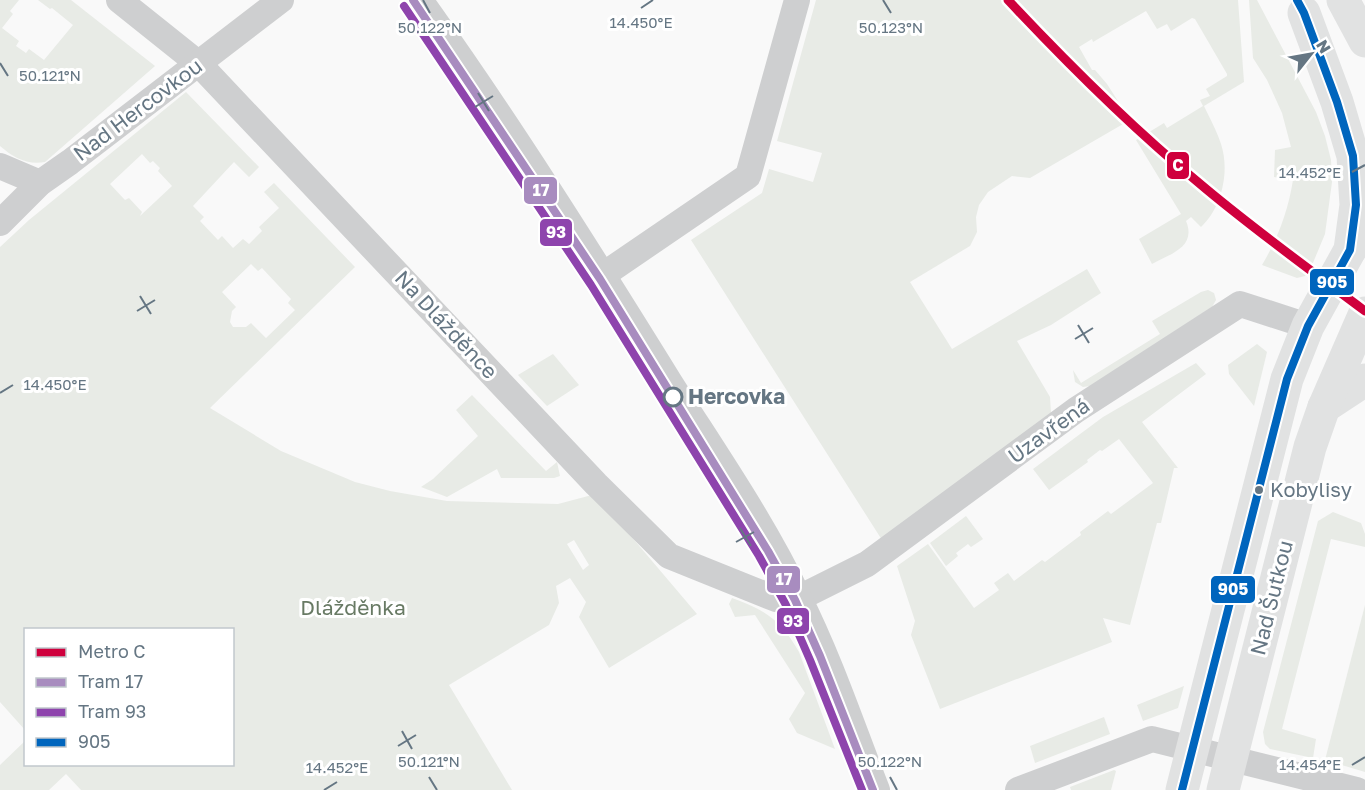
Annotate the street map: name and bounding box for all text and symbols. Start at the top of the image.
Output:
text: 14.450°E [609,13,673,31]
text: 50.122°N [398,18,462,36]
text: 50.123°N [859,18,923,36]
north arrow [1281,24,1341,84]
text: N [1312,36,1336,57]
street label: Nad Hercovkou [68,52,207,166]
text: 50.121°N [19,66,81,84]
line badge: C [1166,151,1190,180]
text: C [1172,155,1184,175]
text: 14.452°E [1279,163,1341,181]
line badge: 17 [523,176,558,205]
text: 17 [533,180,550,200]
line badge: 93 [539,218,573,247]
text: 93 [546,222,566,242]
street label: Na Dlážděnce [390,265,504,384]
line badge: 905 [1309,268,1355,296]
text: 905 [1317,272,1347,292]
text: 14.450°E [23,375,87,393]
place label: Hercovka [688,383,785,409]
marker: Hercovka [663,387,683,407]
street label: Uzavřená [1003,392,1094,468]
place label: Kobylisy [1270,477,1352,501]
marker: Kobylisy [1253,484,1265,496]
street label: Nad Šutkou [1244,538,1298,658]
line badge: 17 [766,565,801,594]
text: 17 [776,569,793,589]
line badge: 905 [1210,575,1256,604]
text: 905 [1218,579,1248,599]
park label: Dlážděnka [300,594,406,620]
line badge: 93 [776,607,810,635]
text: 93 [783,611,803,631]
legend [24,628,234,766]
text: Metro C [78,640,146,662]
text: Tram 17 [78,670,143,692]
text: Tram 93 [78,700,146,722]
text: 905 [78,730,111,752]
text: 50.121°N [398,752,460,770]
text: 50.122°N [858,752,922,770]
text: 14.454°E [1279,755,1341,773]
text: 14.452°E [306,758,368,776]

